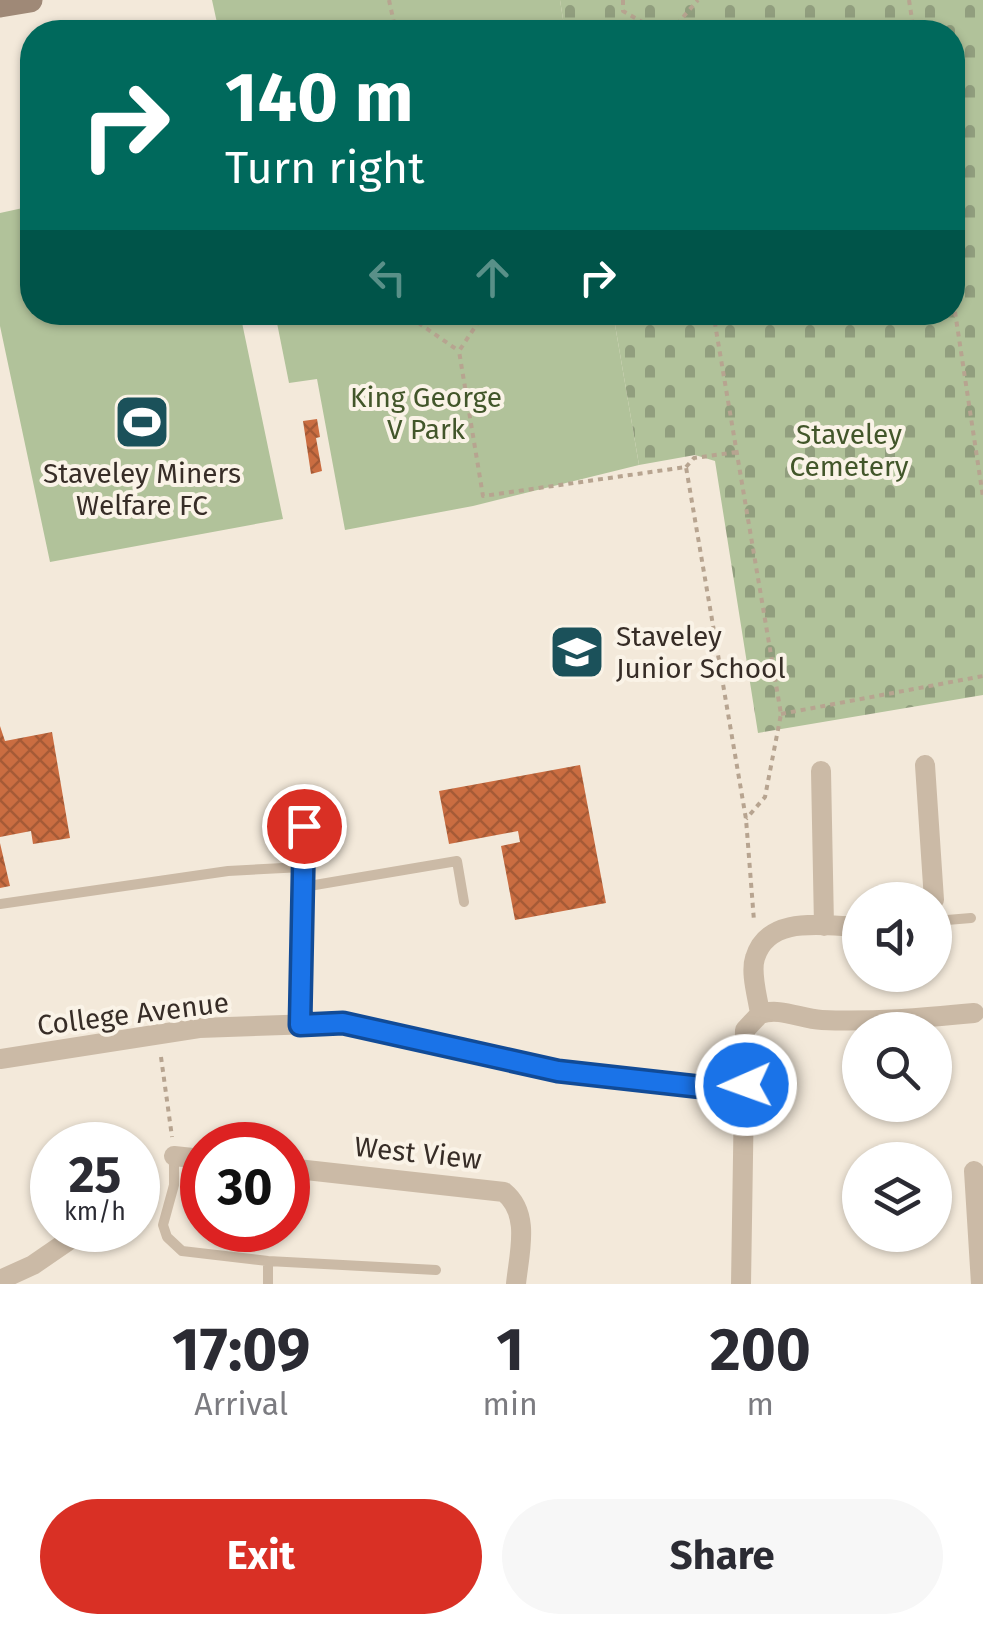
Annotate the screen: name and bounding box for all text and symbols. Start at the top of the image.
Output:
text: 140 m [225,56,414,140]
icon: right [60,60,190,190]
text: Turn right [225,141,424,195]
icon: left [360,250,415,305]
icon: ahead [465,250,520,305]
icon: right [570,250,625,305]
park label: King George V Park [350,381,502,446]
sports icon: Staveley Miners Welfare FC [112,392,172,452]
park label: Staveley Cemetery [789,418,909,483]
place label: Staveley Miners Welfare FC [43,457,241,522]
place label: Staveley Junior School [616,620,786,685]
school or university icon: Staveley Junior School [547,622,607,682]
pin [262,784,347,869]
icon: arrive [277,799,332,854]
map controls [842,882,952,1252]
button: sound [842,882,952,992]
street label: College Avenue [35,986,231,1042]
button: search [842,1012,952,1122]
position arrow [694,1033,798,1137]
speed limit sign: 30 [180,1122,310,1252]
street label: West View [353,1130,483,1176]
button: layers [842,1142,952,1252]
text: 25 [69,1145,121,1205]
text: km/h [64,1197,126,1227]
text: 17:09 [172,1314,310,1386]
text: 1 [496,1314,524,1386]
text: 200 [710,1314,811,1386]
text: Arrival [194,1385,288,1423]
text: min [482,1385,538,1423]
text: m [747,1385,774,1423]
button: Exit [40,1499,482,1614]
button: Share [502,1499,943,1614]

